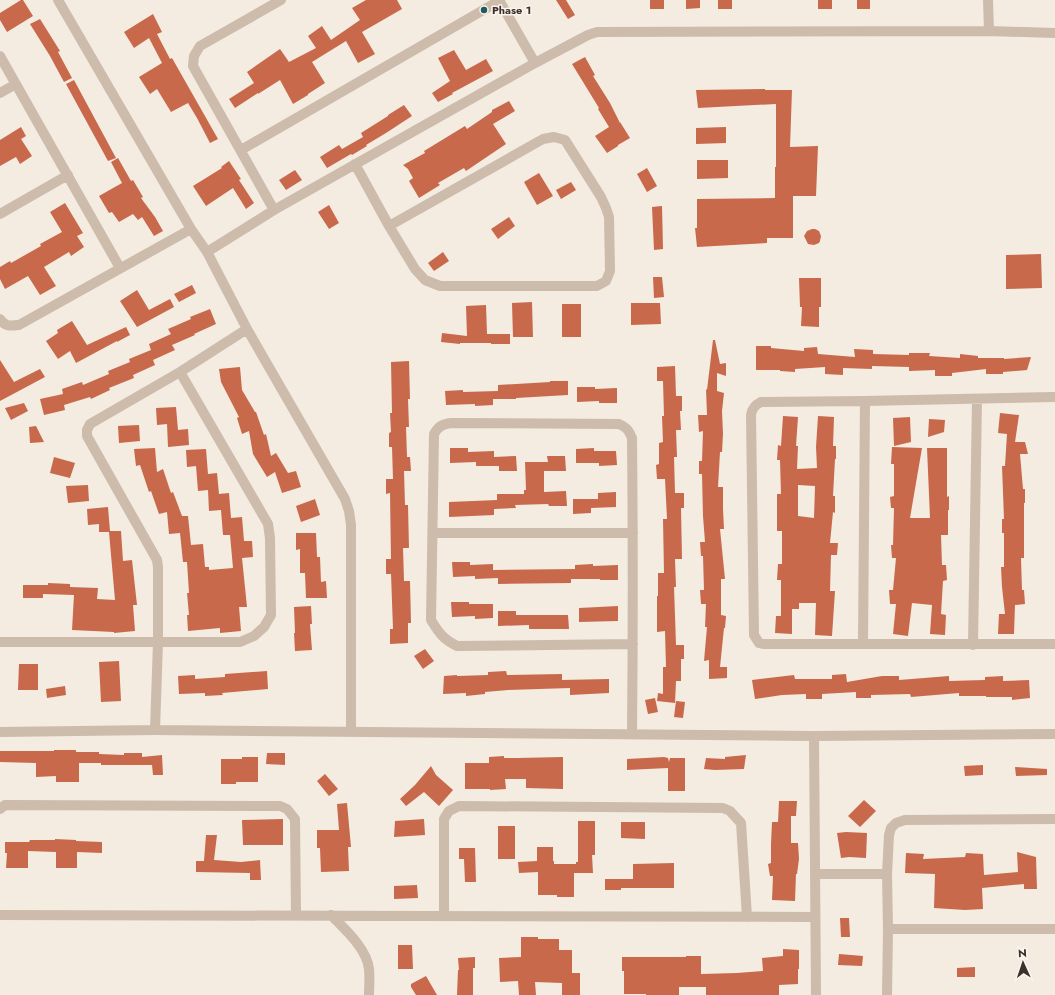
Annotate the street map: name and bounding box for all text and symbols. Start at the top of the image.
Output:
place label: Phase 1 [492,2,531,18]
marker: Phase 1 [479,5,489,15]
north arrow [1003,943,1043,983]
text: N [1018,945,1027,961]

